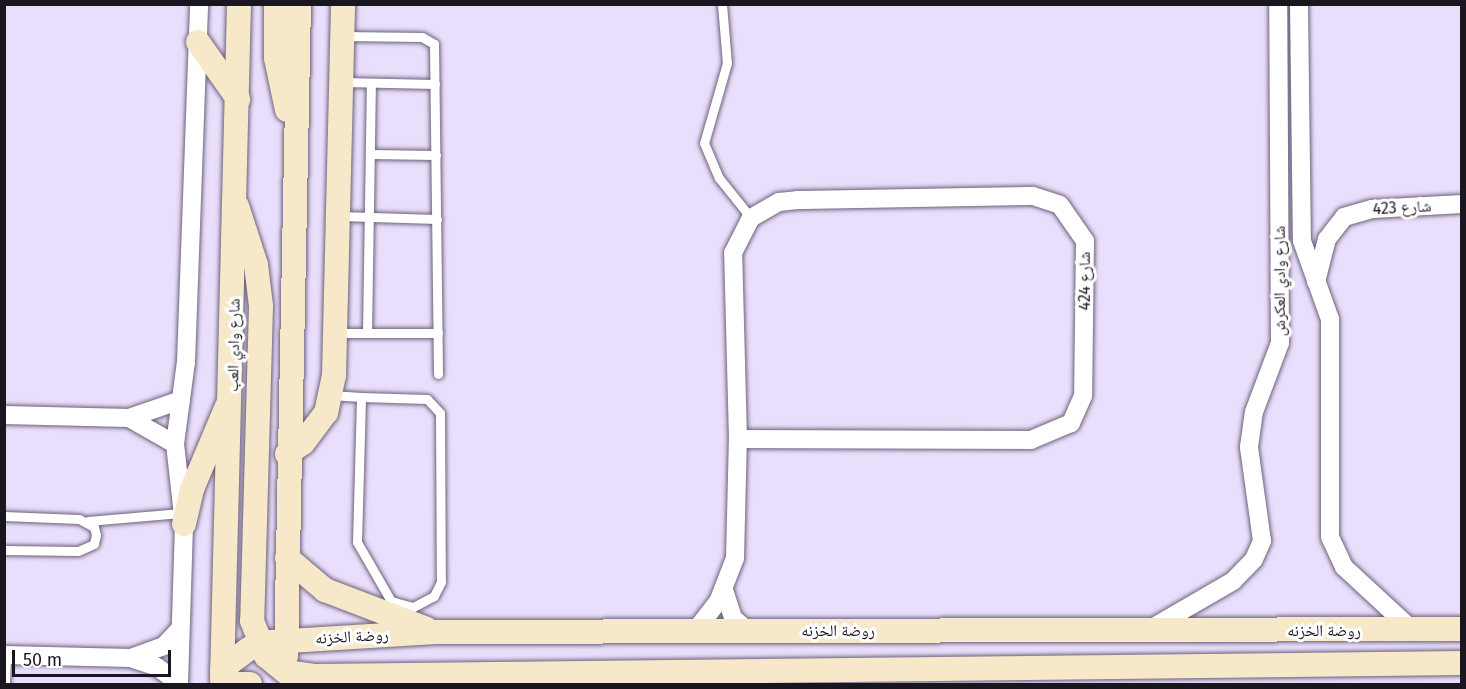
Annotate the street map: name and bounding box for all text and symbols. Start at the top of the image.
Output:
street label: شارع 423 [1372,197,1432,219]
street label: شارع وادي العكرش [1270,226,1290,336]
street label: شارع 424 [1075,252,1095,310]
street label: شارع وادي العب [224,298,244,392]
street label: روضة الخزنه [801,621,875,641]
street label: روضة الخزنه [1287,621,1361,641]
street label: روضة الخزنه [315,625,389,649]
scale bar [15,638,174,676]
text: 50 m [23,649,62,671]

